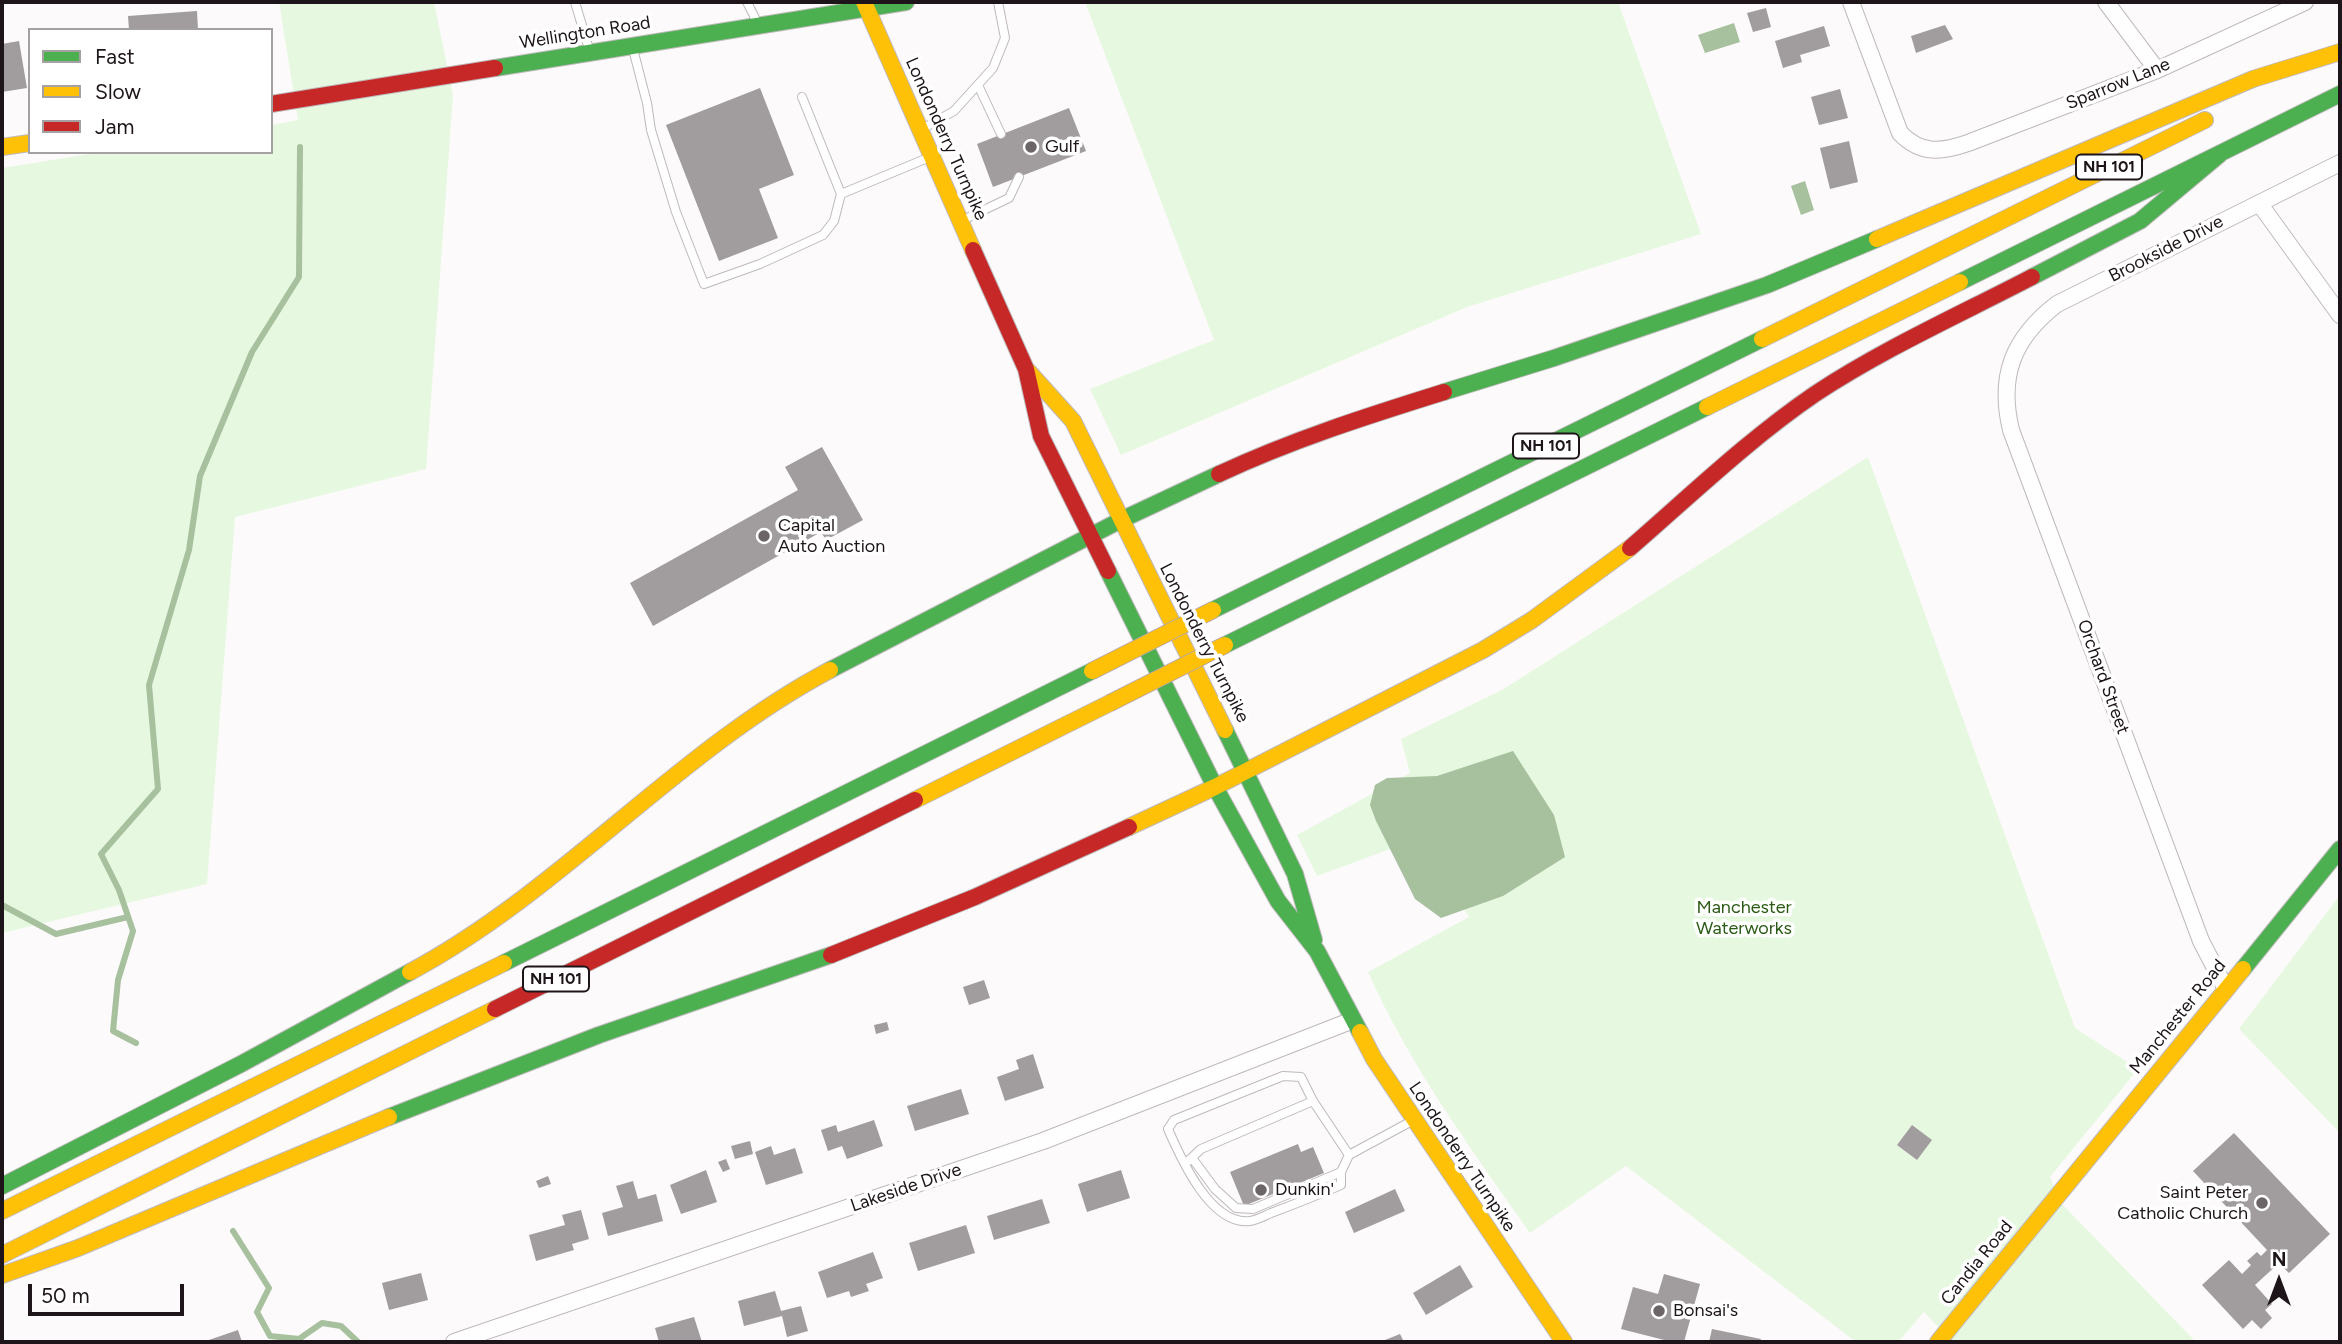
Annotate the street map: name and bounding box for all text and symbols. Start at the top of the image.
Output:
street label: Wellington Road [518,12,652,54]
legend [28,28,273,154]
text: Fast [95,44,135,69]
street label: Sparrow Lane [2063,53,2173,115]
street label: Londonderry Turnpike [900,54,992,224]
text: Slow [95,79,141,104]
text: Jam [95,114,134,139]
place label: Gulf [1045,136,1079,158]
marker: Gulf [1023,139,1039,155]
road number: NH 101 [2076,154,2142,180]
street label: Brookside Drive [2105,211,2227,287]
road number: NH 101 [1513,434,1579,458]
place label: Capital Auto Auction [778,515,885,558]
marker: Capital Auto Auction [756,528,772,544]
street label: Londonderry Turnpike [1154,560,1254,726]
street label: Orchard Street [2072,617,2134,737]
park label: Manchester Waterworks [1696,897,1792,940]
street label: Manchester Road [2125,955,2231,1079]
road number: NH 101 [523,967,589,992]
street label: Londonderry Turnpike [1404,1078,1520,1236]
street label: Lakeside Drive [848,1159,964,1217]
place label: Dunkin' [1275,1179,1334,1201]
marker: Dunkin' [1253,1182,1269,1198]
place label: Saint Peter Catholic Church [2117,1182,2248,1224]
marker: Saint Peter Catholic Church [2254,1195,2270,1211]
street label: Candia Road [1937,1217,2017,1309]
north arrow [2244,1246,2314,1316]
text: N [2272,1248,2286,1271]
scale bar [32,1270,187,1314]
text: 50 m [41,1283,90,1308]
place label: Bonsai's [1673,1300,1738,1322]
marker: Bonsai's [1651,1303,1667,1319]

